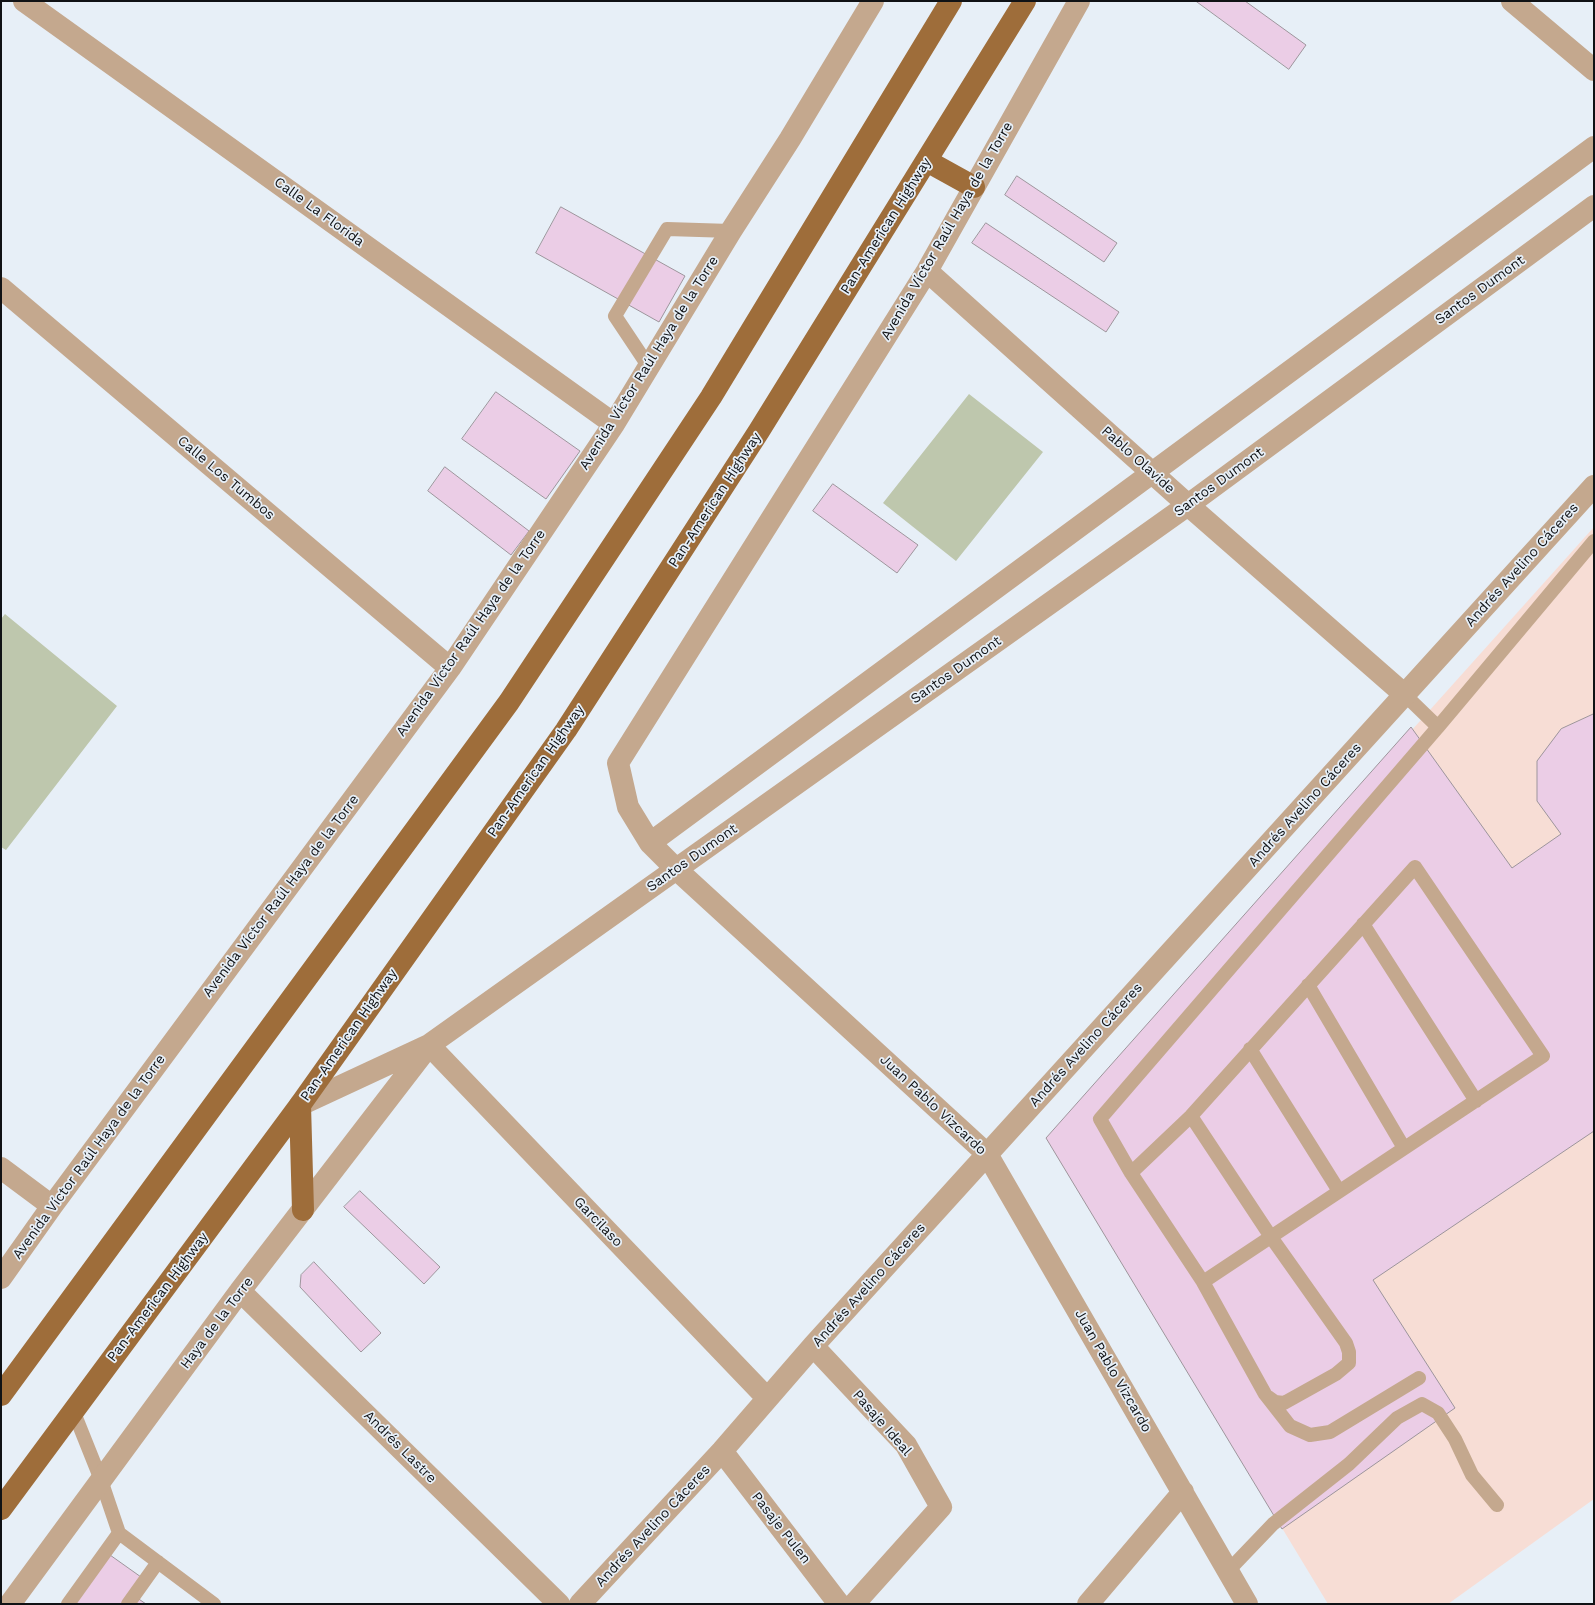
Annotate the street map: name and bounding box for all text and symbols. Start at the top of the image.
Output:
street label: Avenida Víctor Raúl Haya de la Torre [877,119,1017,343]
street label: Pan-American Highway [837,155,935,297]
street label: Calle La Florida [271,174,367,250]
street label: Santos Dumont [1432,252,1528,328]
street label: Avenida Víctor Raúl Haya de la Torre [576,253,722,473]
street label: Pablo Olavide [1098,423,1178,497]
street label: Pan-American Highway [665,429,765,571]
street label: Calle Los Tumbos [174,432,278,524]
street label: Santos Dumont [1171,444,1267,520]
street label: Andrés Avelino Cáceres [1462,500,1582,630]
street label: Avenida Víctor Raúl Haya de la Torre [393,526,549,740]
street label: Santos Dumont [907,633,1005,707]
street label: Pan-American Highway [484,702,588,840]
street label: Andrés Avelino Cáceres [1245,740,1365,870]
street label: Avenida Víctor Raúl Haya de la Torre [199,792,363,1000]
street label: Santos Dumont [643,821,741,895]
street label: Pan-American Highway [297,966,401,1104]
street label: Andrés Avelino Cáceres [1026,980,1146,1110]
street label: Avenida Víctor Raúl Haya de la Torre [9,1051,169,1263]
street label: Juan Pablo Vizcardo [876,1051,990,1159]
street label: Garcilaso [570,1193,626,1251]
street label: Andrés Avelino Cáceres [809,1220,929,1350]
street label: Pan-American Highway [104,1229,212,1365]
street label: Haya de la Torre [177,1274,257,1372]
street label: Juan Pablo Vizcardo [1071,1307,1155,1435]
street label: Pasaje Ideal [849,1387,915,1459]
street label: Andrés Lastre [360,1407,440,1487]
street label: Andrés Avelino Cáceres [592,1461,714,1591]
street label: Pasaje Pulen [748,1489,814,1567]

